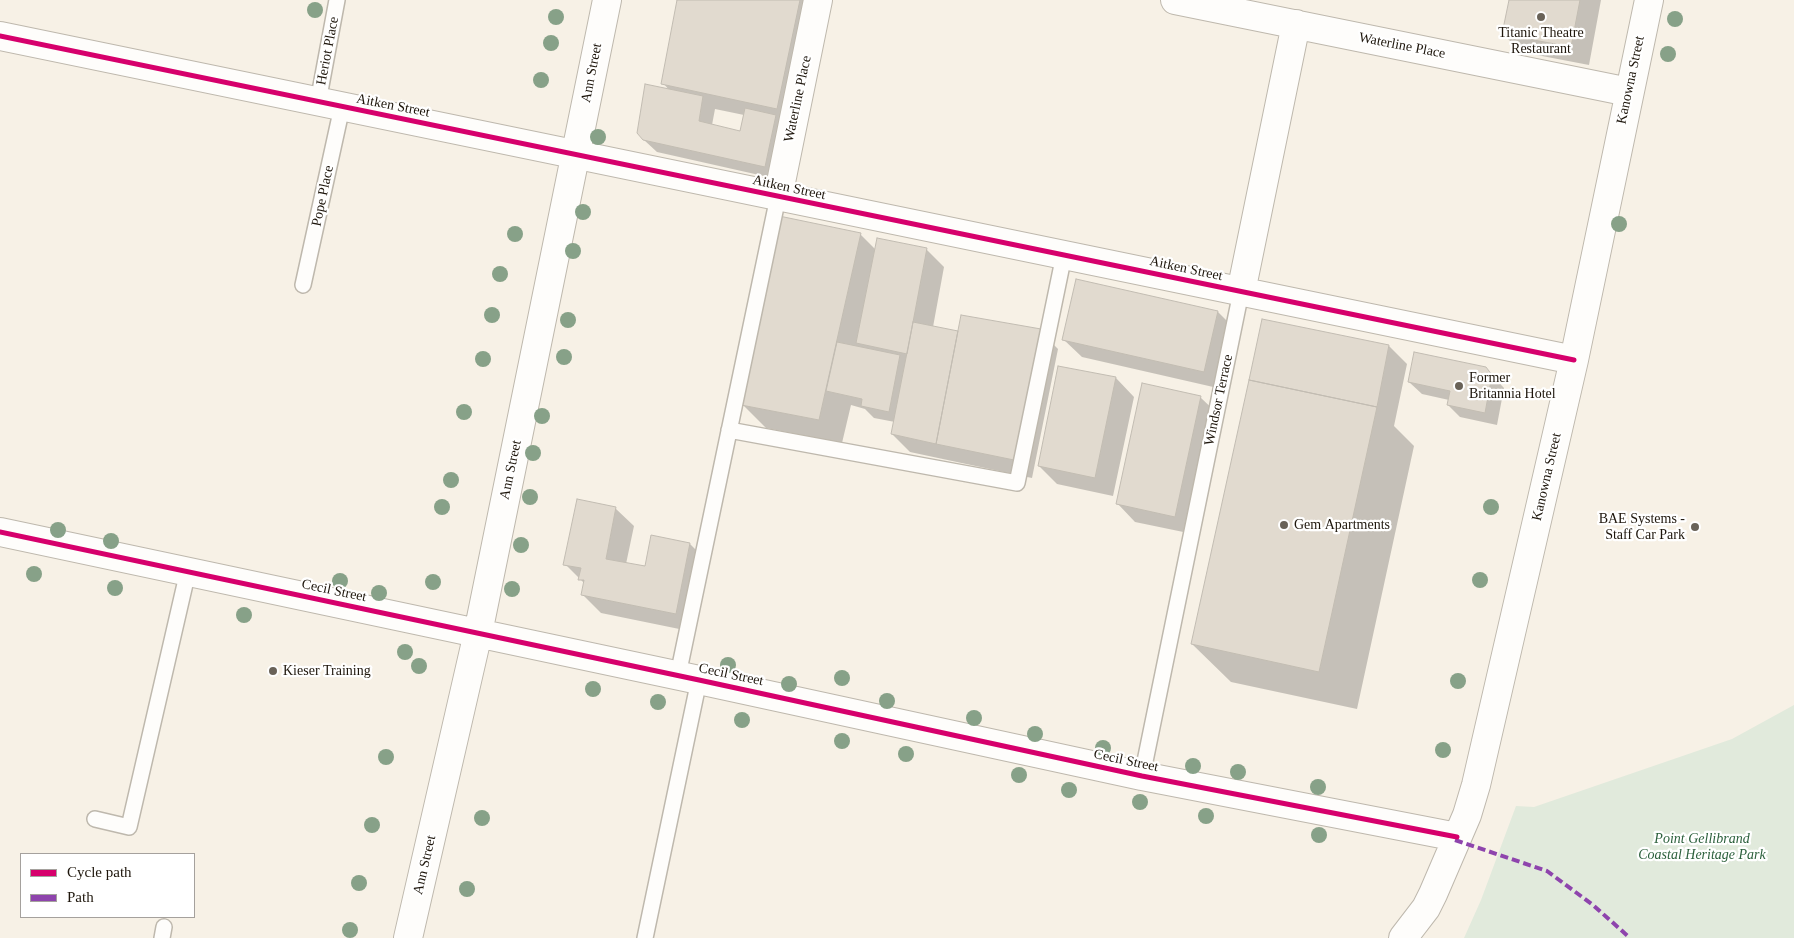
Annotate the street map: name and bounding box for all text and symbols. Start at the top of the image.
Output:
marker: Titanic Theatre Restaurant [1535,11,1547,23]
street label: Heriot Place [313,15,343,87]
place label: Titanic Theatre Restaurant [1498,25,1584,58]
street label: Waterline Place [1357,29,1447,63]
street label: Kanowna Street [1613,34,1649,126]
street label: Ann Street [578,42,606,104]
street label: Waterline Place [781,54,815,144]
street label: Aitken Street [355,91,431,121]
street label: Pope Place [308,164,338,228]
street label: Aitken Street [751,172,827,204]
street label: Aitken Street [1148,253,1224,285]
street label: Windsor Terrace [1201,353,1237,447]
place label: Former Britannia Hotel [1469,370,1556,402]
marker: Former Britannia Hotel [1453,380,1465,392]
street label: Kanowna Street [1529,431,1565,523]
street label: Ann Street [497,439,525,501]
place label: BAE Systems - Staff Car Park [1599,511,1685,544]
place label: Gem Apartments [1294,517,1390,533]
marker: Gem Apartments [1278,519,1290,531]
marker: BAE Systems - Staff Car Park [1689,521,1701,533]
street label: Cecil Street [300,576,368,606]
street label: Cecil Street [697,660,765,690]
place label: Kieser Training [283,663,371,679]
marker: Kieser Training [267,665,279,677]
street label: Cecil Street [1092,746,1160,776]
park label: Point Gellibrand Coastal Heritage Park [1638,831,1766,864]
street label: Ann Street [410,834,440,896]
legend [20,853,195,918]
text: Cycle path [67,864,132,880]
text: Path [67,889,94,905]

